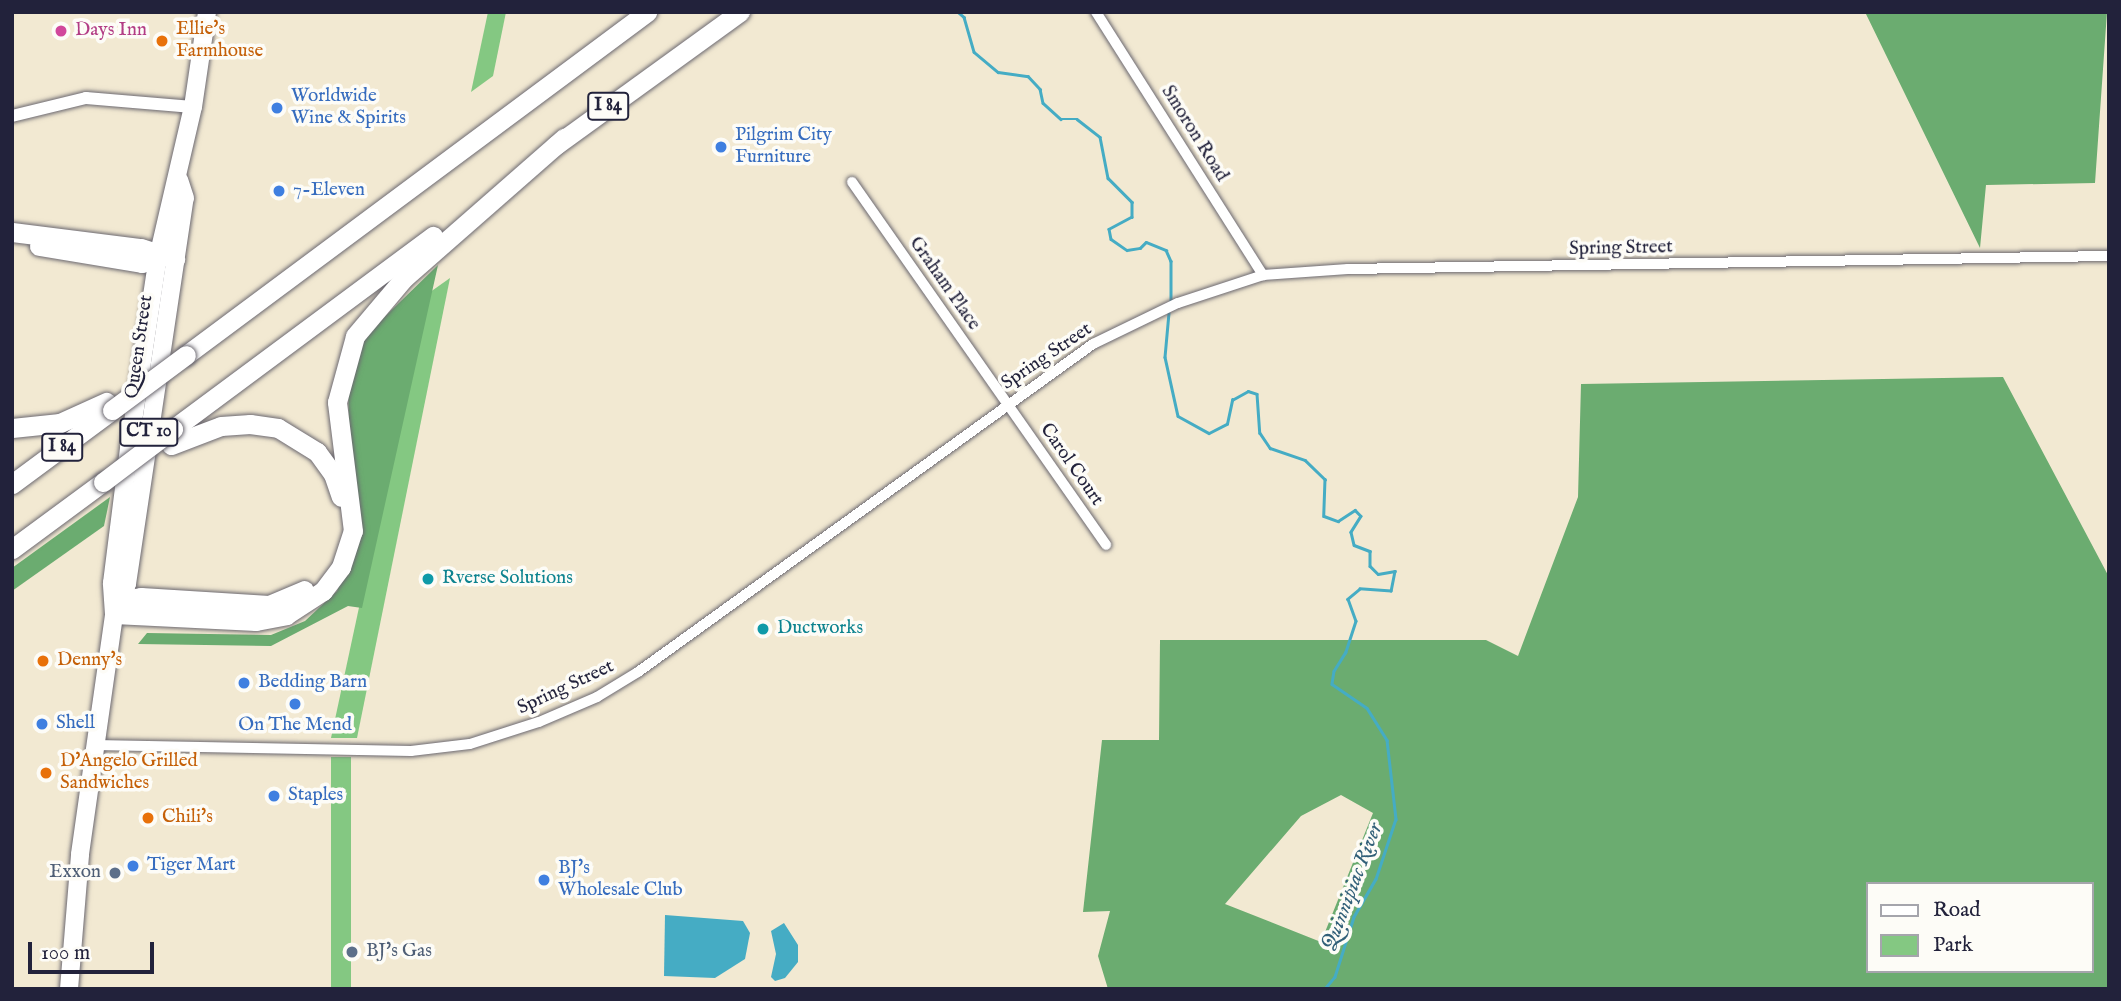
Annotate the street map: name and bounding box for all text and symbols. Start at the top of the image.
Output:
place label: Ellie's Farmhouse [176,19,263,63]
place label: Days Inn [75,20,147,42]
marker: Days Inn [53,23,69,39]
marker: Ellie's Farmhouse [154,33,170,49]
street label: Smoron Road [1155,82,1233,186]
place label: Worldwide Wine & Spirits [291,86,406,130]
road number: I 84 [587,92,629,120]
marker: Worldwide Wine & Spirits [269,100,285,116]
place label: Pilgrim City Furniture [735,125,832,169]
marker: Pilgrim City Furniture [713,139,729,155]
place label: 7-Eleven [293,180,365,202]
marker: 7-Eleven [271,183,287,199]
street label: Graham Place [903,233,985,335]
street label: Spring Street [1569,237,1673,261]
street label: Queen Street [121,294,159,400]
street label: Spring Street [998,319,1096,395]
road number: CT 10 [119,418,179,446]
street label: Carol Court [1034,419,1108,511]
road number: I 84 [41,432,83,462]
place label: Rverse Solutions [442,568,573,590]
marker: Rverse Solutions [420,571,436,587]
place label: Ductworks [777,618,863,640]
marker: Ductworks [755,621,771,637]
place label: Denny's [57,650,122,672]
marker: Denny's [35,653,51,669]
street label: Spring Street [514,656,618,720]
place label: Bedding Barn [258,672,367,694]
marker: Bedding Barn [236,675,252,691]
marker: On The Mend [287,696,303,712]
place label: Shell [56,713,95,735]
place label: On The Mend [238,715,352,737]
marker: Shell [34,716,50,732]
place label: D'Angelo Grilled Sandwiches [60,751,198,795]
marker: D'Angelo Grilled Sandwiches [38,765,54,781]
place label: Staples [288,785,343,807]
marker: Staples [266,788,282,804]
place label: Chili's [162,807,213,829]
marker: Chili's [140,810,156,826]
water label: Quinnipiac River [1317,820,1389,954]
place label: Tiger Mart [147,855,236,877]
marker: Tiger Mart [125,858,141,874]
place label: BJ's Wholesale Club [558,858,683,902]
place label: Exxon [49,862,101,884]
marker: Exxon [107,865,123,881]
marker: BJ's Wholesale Club [536,872,552,888]
legend [1866,882,2093,973]
text: Road [1933,897,1980,924]
scale bar [32,928,158,972]
text: Park [1933,932,1973,959]
text: 100 m [41,940,90,967]
place label: BJ's Gas [366,941,432,963]
marker: BJ's Gas [344,944,360,960]

